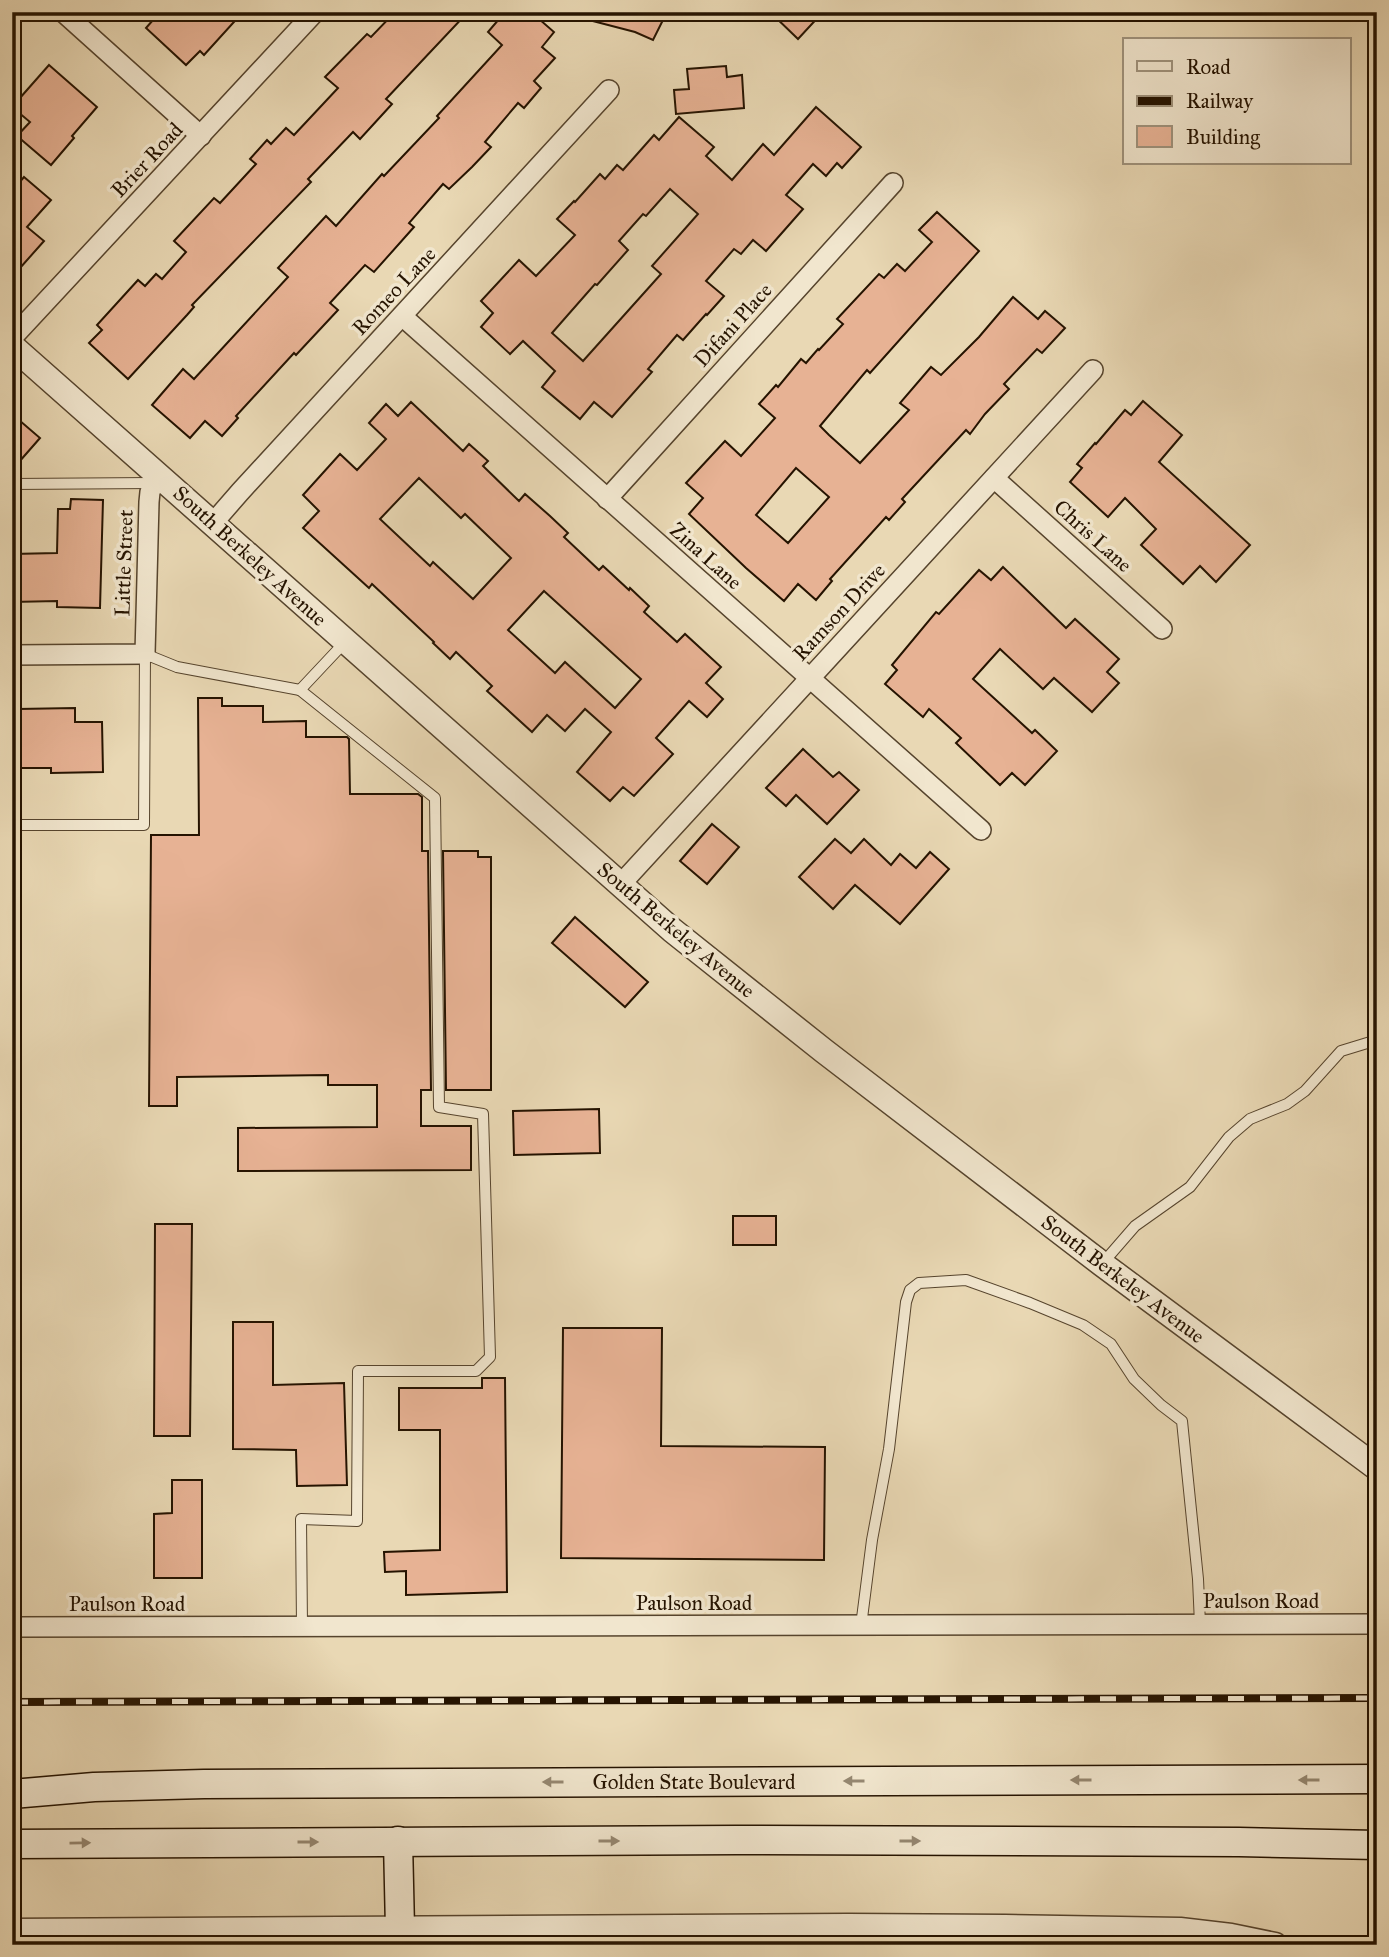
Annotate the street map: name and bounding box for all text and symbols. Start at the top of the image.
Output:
legend [1123,38,1350,164]
text: Road [1186,54,1231,80]
text: Railway [1186,88,1254,114]
street label: Brier Road [106,117,189,203]
text: Building [1186,124,1260,150]
street label: Romeo Lane [347,241,442,341]
street label: Difani Place [688,277,778,372]
street label: South Berkeley Avenue [168,480,332,632]
street label: Chris Lane [1049,494,1138,578]
street label: Little Street [109,508,139,617]
street label: Zina Lane [665,517,748,595]
street label: Ramson Drive [787,558,891,666]
street label: South Berkeley Avenue [592,856,760,1004]
street label: South Berkeley Avenue [1036,1209,1210,1349]
street label: Paulson Road [1203,1588,1320,1614]
street label: Paulson Road [636,1590,753,1616]
street label: Paulson Road [69,1591,186,1617]
street label: Golden State Boulevard [592,1769,796,1795]
one-way arrow [1297,1774,1319,1786]
one-way arrow [842,1775,864,1787]
one-way arrow [1070,1775,1092,1786]
one-way arrow [541,1776,563,1788]
one-way arrow [598,1835,620,1847]
one-way arrow [899,1835,921,1847]
one-way arrow [297,1836,319,1847]
one-way arrow [70,1837,92,1848]

